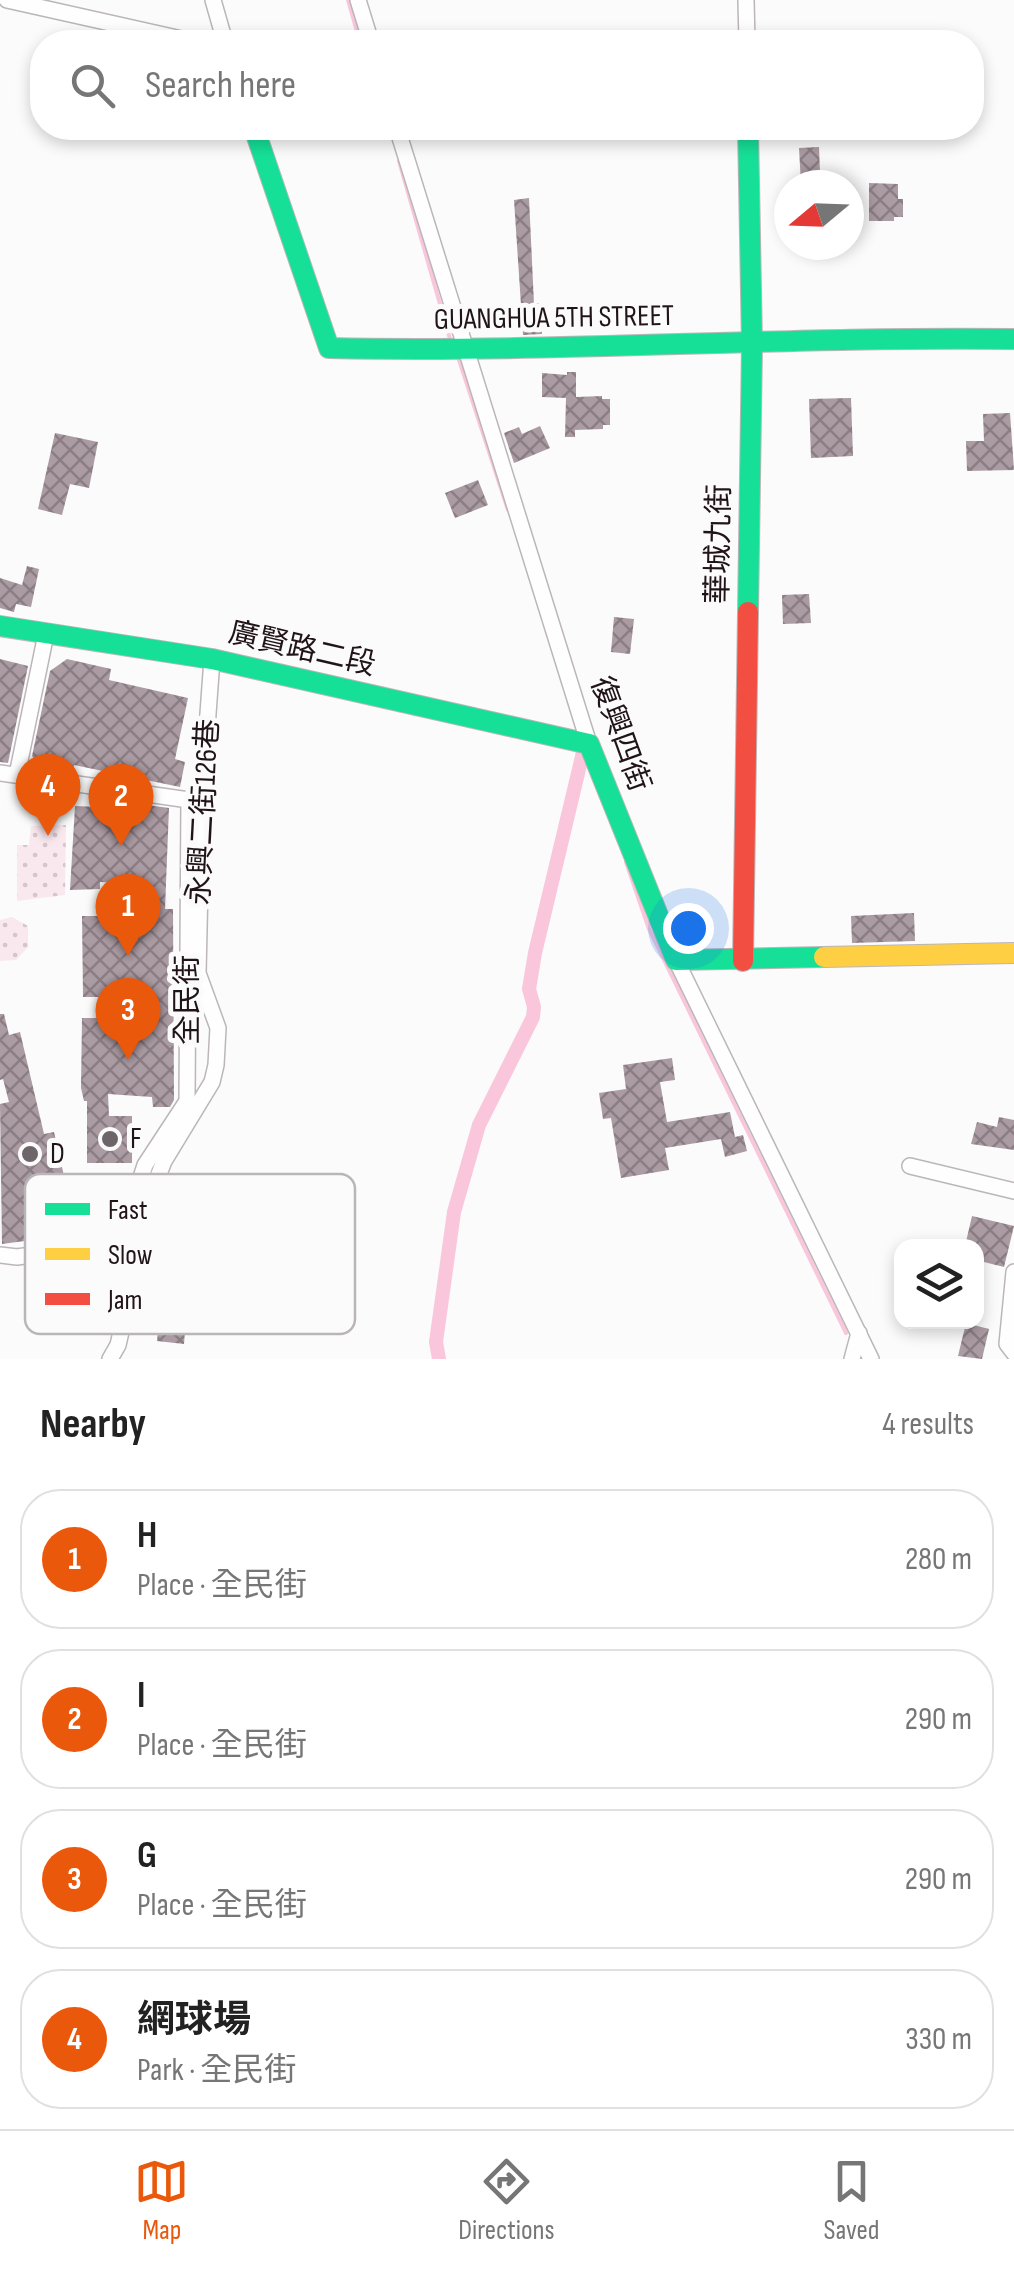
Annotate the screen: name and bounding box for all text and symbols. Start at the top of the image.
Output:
search box [30,30,984,140]
icon: search [65,58,120,113]
text: Search here [145,63,296,108]
north arrow [774,170,864,260]
street label: GUANGHUA 5TH STREET [434,298,674,338]
street label: 華城九街 [700,484,738,604]
street label: 廣賢路二段 [225,615,379,683]
street label: 復興四街 [583,671,657,797]
street label: 永興二街126巷 [181,718,227,906]
pin: 4 [15,754,80,836]
pin: 2 [88,764,154,846]
pin: 1 [96,874,160,956]
your location [663,903,714,954]
street label: 全民街 [170,955,206,1045]
pin: 3 [96,978,160,1060]
place label: F [130,1121,142,1157]
marker: F [99,1128,121,1150]
place label: D [50,1136,65,1172]
marker: D [19,1143,41,1165]
legend [25,1174,355,1334]
text: Fast [108,1194,147,1227]
text: Slow [108,1239,153,1272]
map controls [894,1239,984,1329]
button: layers [894,1239,984,1329]
text: Jam [107,1284,143,1317]
text: Nearby [40,1399,146,1450]
text: 4 results [882,1405,974,1444]
text: H [137,1513,157,1558]
text: 1 [68,1540,81,1579]
text: 280 m [905,1540,972,1579]
text: Place · 全民街 [137,1566,307,1605]
text: I [137,1673,145,1718]
text: 2 [67,1700,82,1739]
text: 290 m [905,1700,972,1739]
text: Place · 全民街 [137,1726,307,1765]
text: G [137,1833,157,1878]
text: 3 [67,1860,82,1899]
text: 290 m [905,1860,972,1899]
text: Place · 全民街 [137,1886,307,1925]
text: 網球場 [137,1998,251,2043]
text: 4 [67,2020,82,2059]
text: 330 m [905,2020,972,2059]
text: Park · 全民街 [137,2051,296,2090]
tab: Map [134,2154,189,2247]
tab: Directions [458,2154,555,2247]
tab: Saved [823,2154,880,2247]

